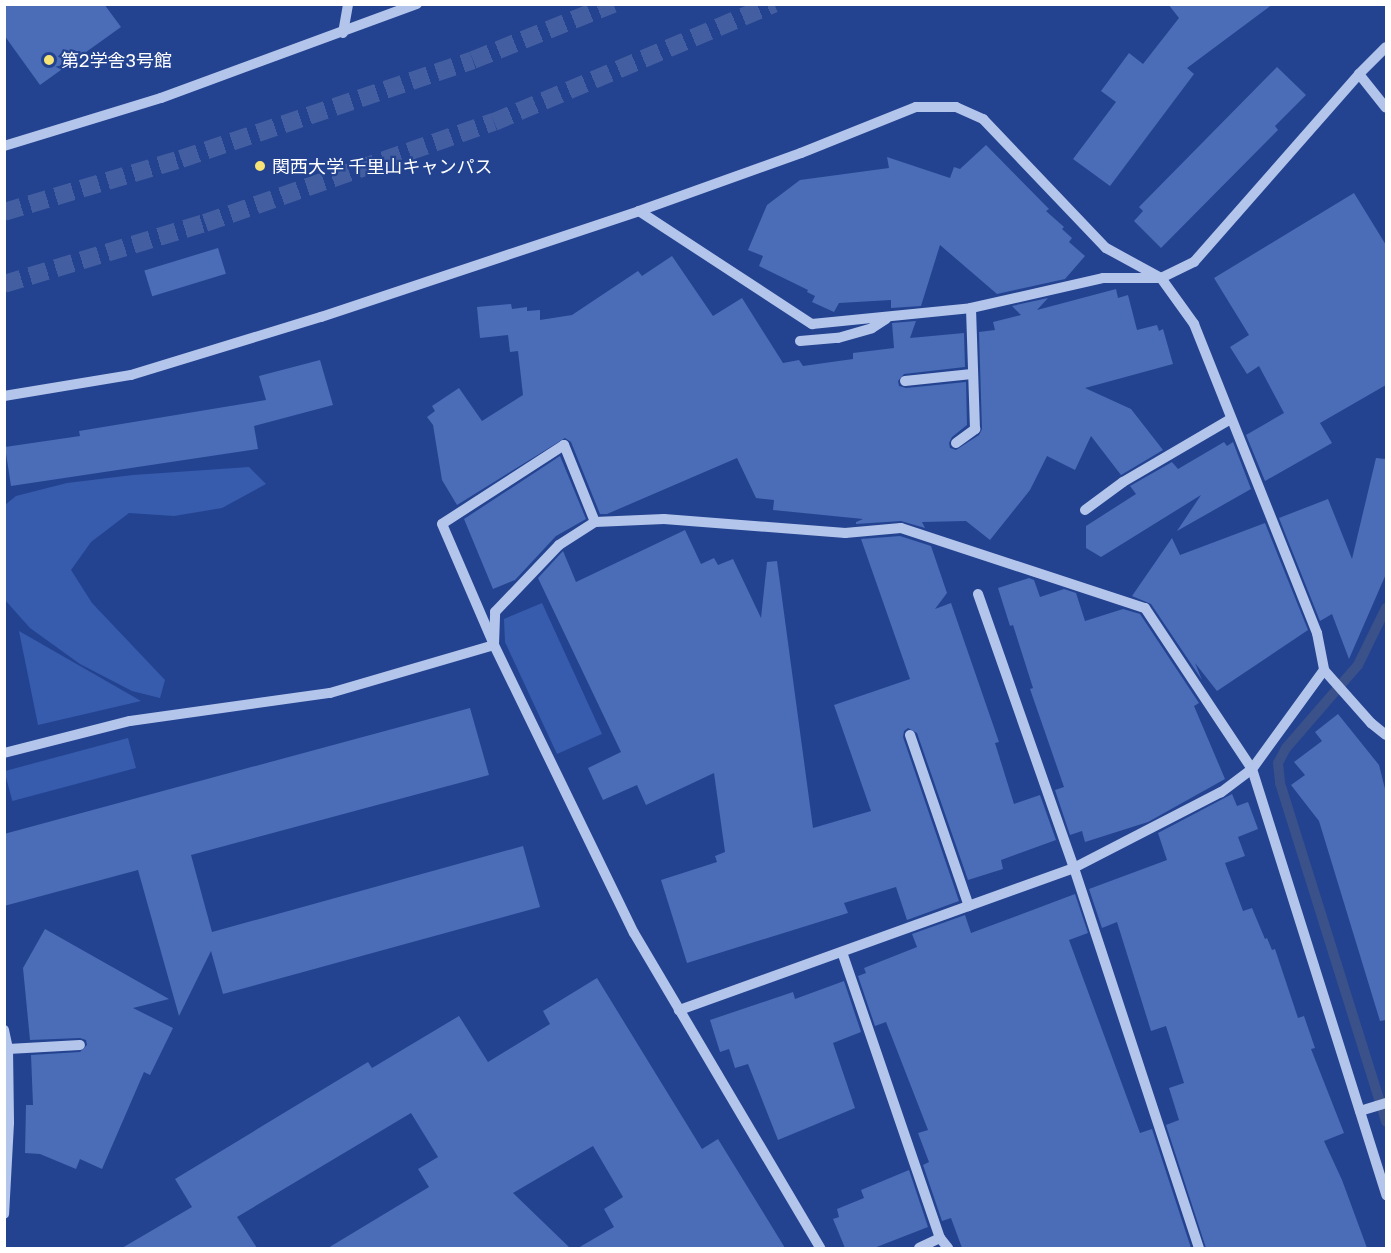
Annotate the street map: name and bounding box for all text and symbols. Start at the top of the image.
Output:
place label: 第2学舎3号館 [61,49,172,71]
marker: 第2学舎3号館 [42,53,56,67]
place label: 関西大学 千里山キャンパス [272,155,492,177]
marker: 関西大学 千里山キャンパス [253,159,267,173]

